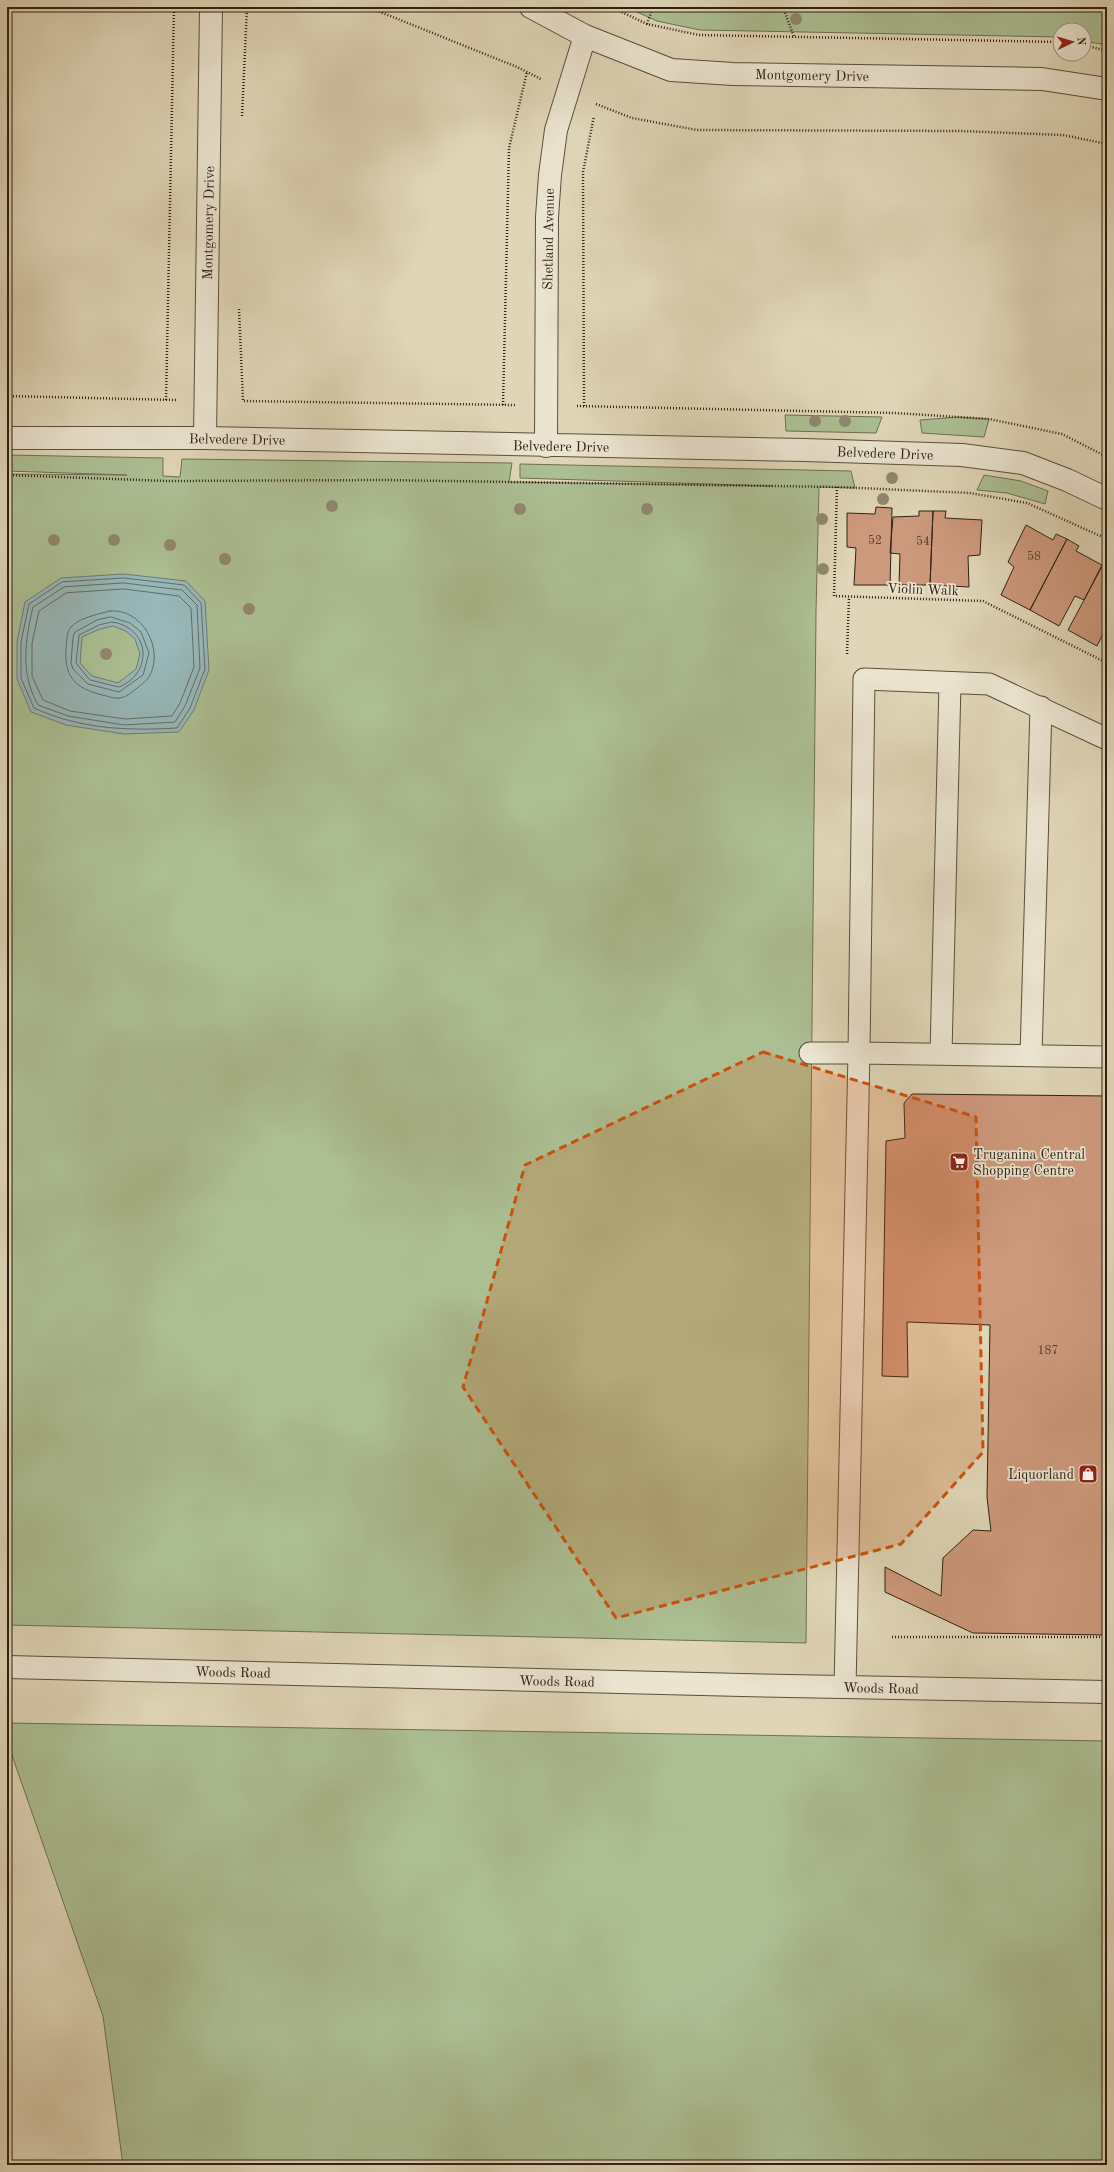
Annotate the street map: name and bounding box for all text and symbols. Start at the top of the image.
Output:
north arrow [1052,22,1092,62]
text: N [1075,37,1086,47]
street label: Montgomery Drive [755,68,869,84]
street label: Montgomery Drive [201,166,217,280]
street label: Shetland Avenue [541,188,557,290]
street label: Belvedere Drive [189,432,285,448]
street label: Belvedere Drive [513,439,609,455]
street label: Belvedere Drive [836,445,933,463]
house number: 52 [868,534,882,547]
house number: 54 [916,535,930,548]
house number: 58 [1027,550,1041,563]
street label: Violin Walk [887,582,959,598]
place label: Truganina Central Shopping Centre [973,1148,1085,1178]
supermarket icon: Truganina Central Shopping Centre [948,1151,970,1173]
house number: 187 [1038,1345,1058,1357]
shop icon: Liquorland [1077,1463,1099,1485]
place label: Liquorland [1008,1468,1074,1482]
street label: Woods Road [195,1665,271,1681]
street label: Woods Road [519,1674,595,1690]
street label: Woods Road [843,1681,919,1697]

